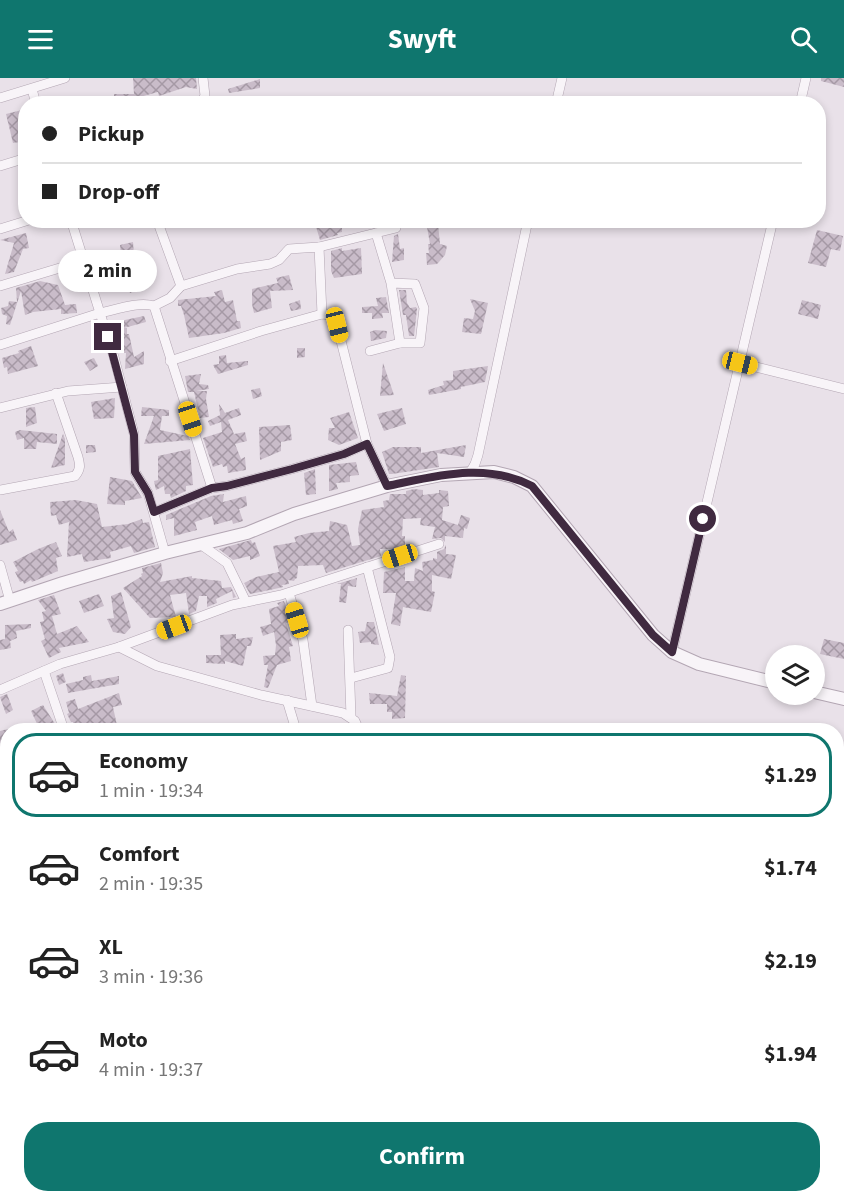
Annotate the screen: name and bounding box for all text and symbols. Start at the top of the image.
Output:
text: Swyft [388,20,456,59]
icon: menu [24,23,57,56]
icon: search [787,23,820,56]
text: Pickup [78,118,144,150]
text: Drop-off [78,176,159,208]
callout: 2 min [58,250,158,292]
text: 2 min [83,257,132,285]
car [324,305,350,345]
route end [94,323,121,350]
car [720,350,760,376]
car [176,399,204,439]
route start [689,505,716,532]
car [380,542,420,570]
car [283,600,311,640]
car [154,612,194,642]
map controls [765,645,825,705]
button: layers [765,645,825,705]
text: Economy [99,745,188,777]
icon: car [27,748,81,802]
text: $1.29 [764,759,817,791]
text: 1 min · 19:34 [99,777,203,805]
text: Comfort [99,838,180,870]
icon: car [27,841,81,895]
text: $1.74 [764,852,817,884]
text: 2 min · 19:35 [99,870,203,898]
text: XL [99,931,123,963]
icon: car [27,934,81,988]
text: $2.19 [764,945,817,977]
text: 3 min · 19:36 [99,963,203,991]
text: Moto [99,1024,148,1056]
icon: car [27,1027,81,1081]
text: $1.94 [764,1038,817,1070]
text: 4 min · 19:37 [99,1056,203,1084]
button: Confirm [24,1122,820,1191]

